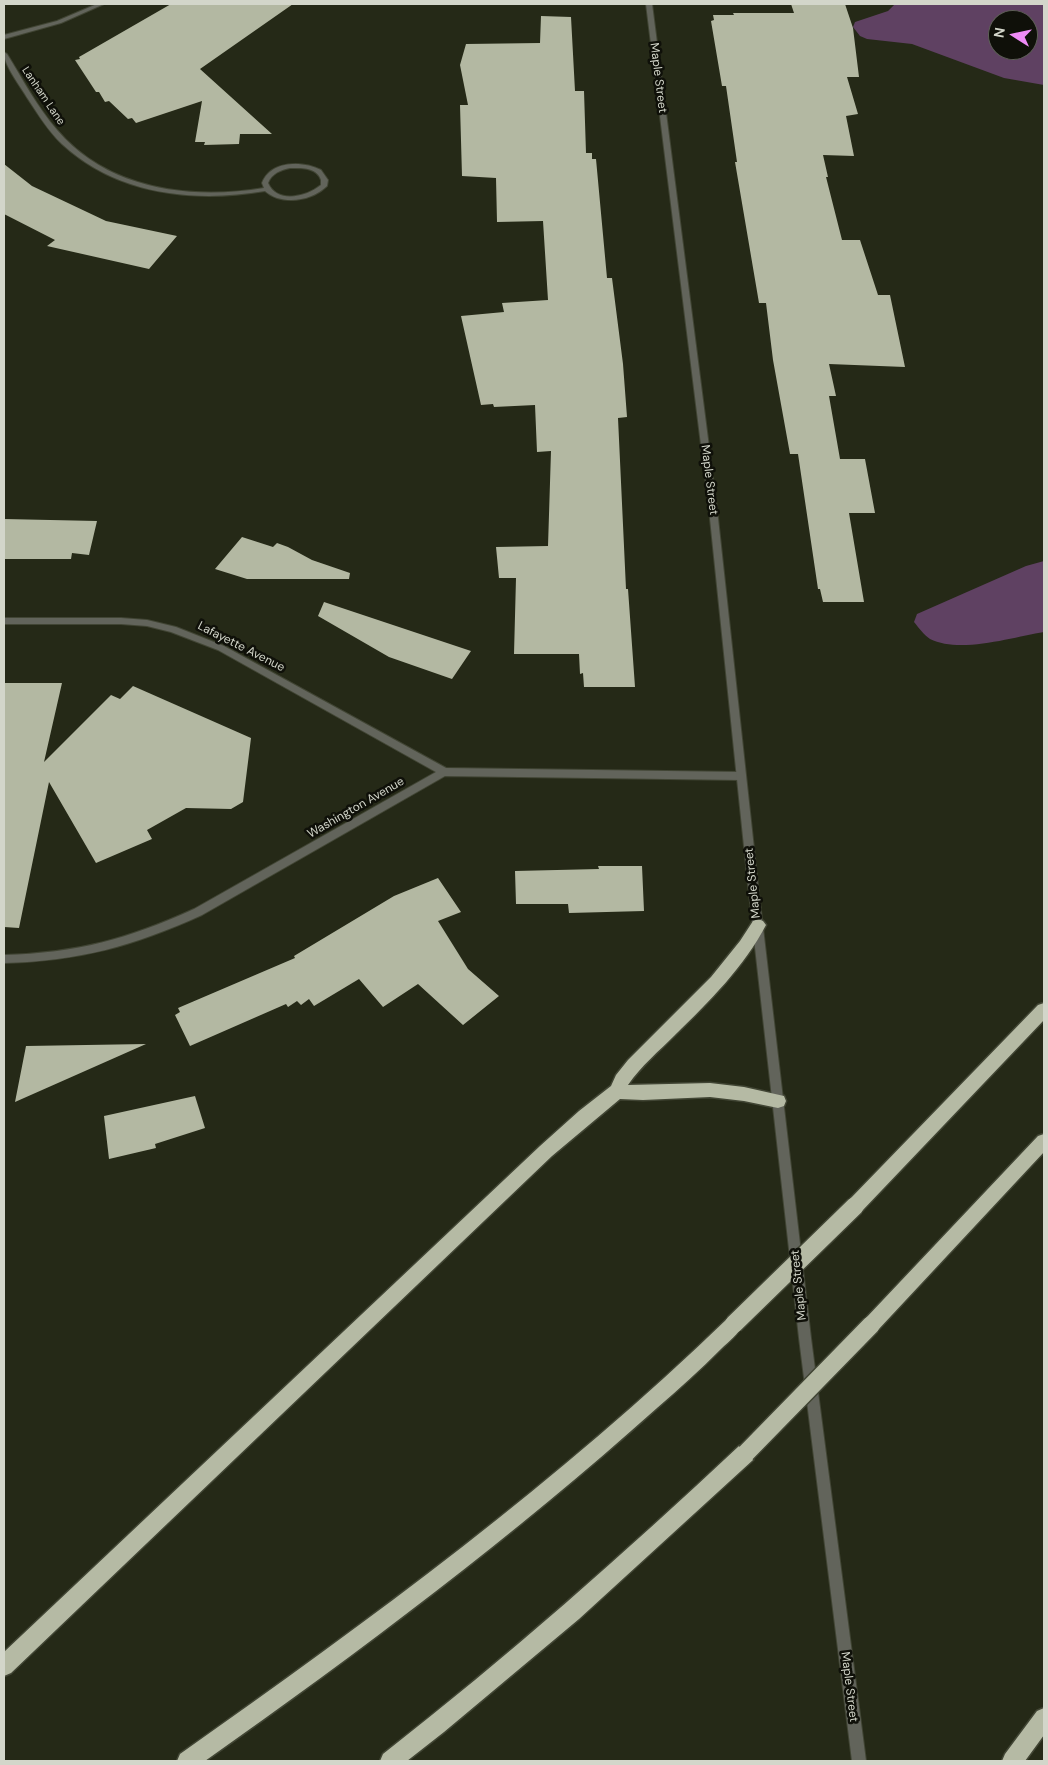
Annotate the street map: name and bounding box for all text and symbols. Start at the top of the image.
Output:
north arrow [988,10,1038,60]
text: N [989,26,1009,39]
street label: Maple Street [647,42,669,114]
street label: Lanham Lane [19,64,67,128]
street label: Maple Street [698,444,720,516]
street label: Lafayette Avenue [195,619,287,675]
street label: Washington Avenue [305,774,407,842]
street label: Maple Street [742,847,764,919]
street label: Maple Street [788,1249,810,1321]
street label: Maple Street [838,1651,860,1723]

